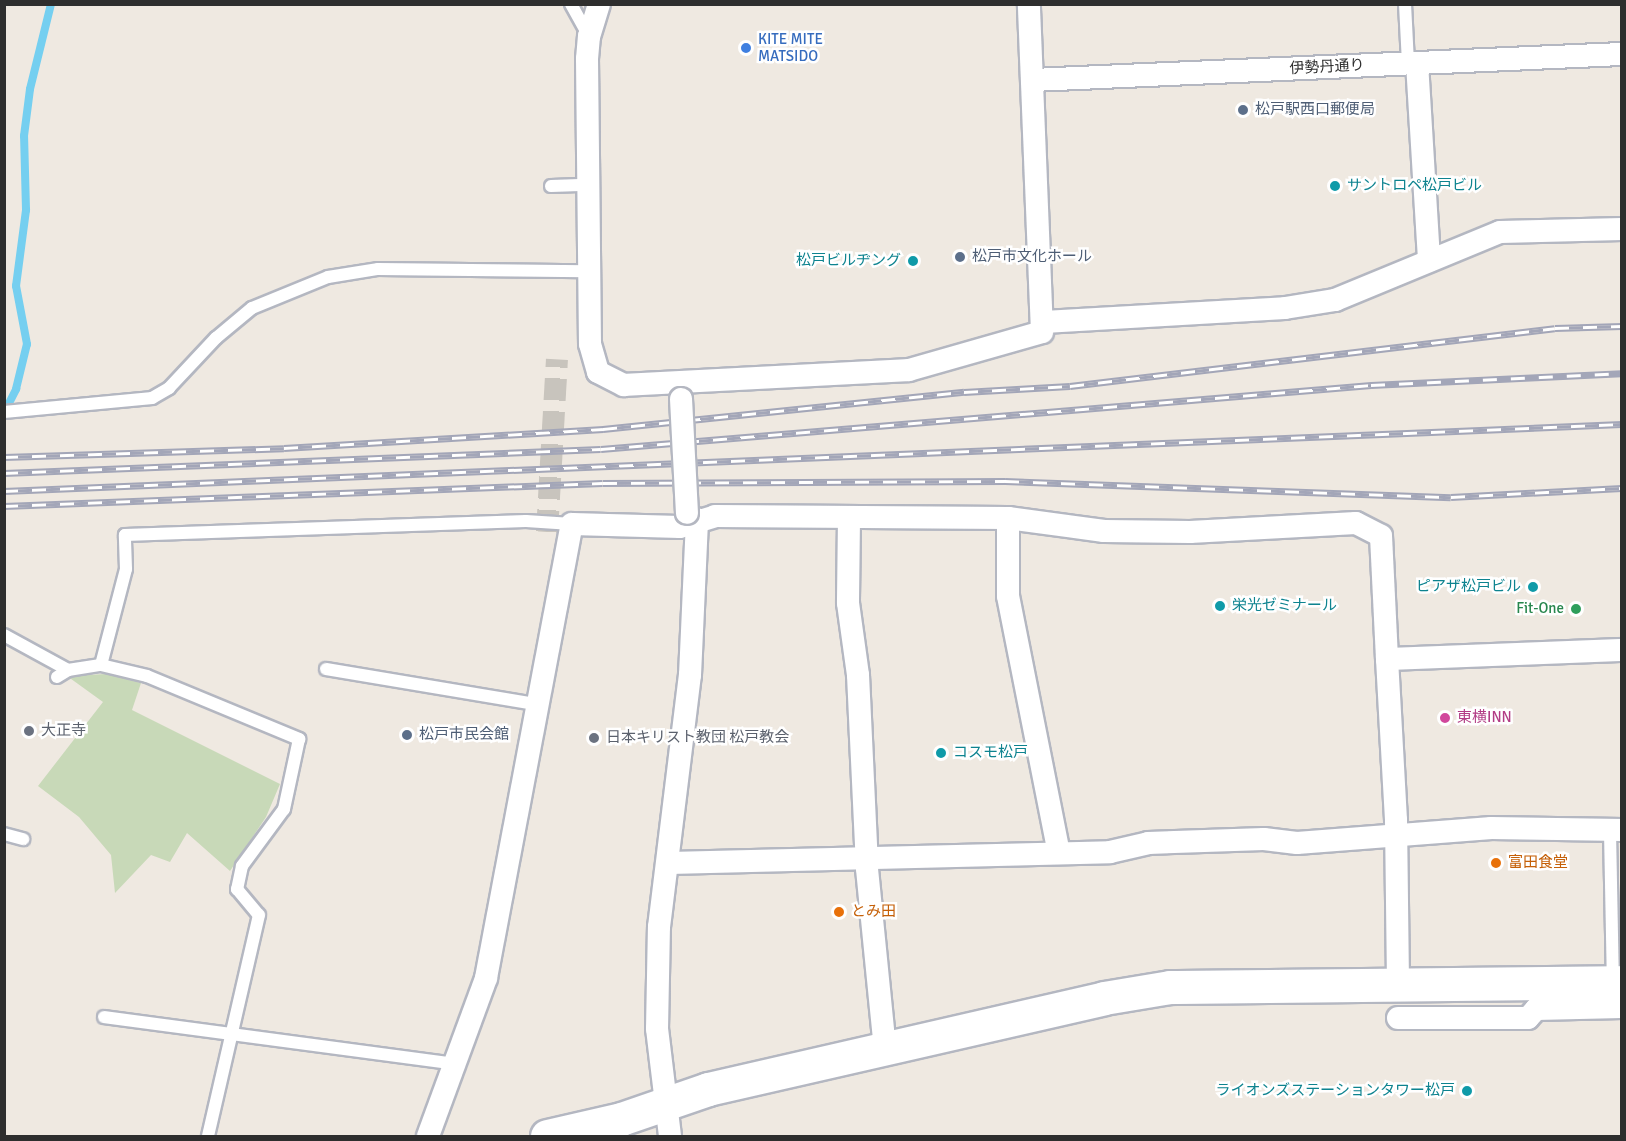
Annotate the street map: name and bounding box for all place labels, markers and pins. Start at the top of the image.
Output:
place label: KITE MITE MATSIDO [758,30,823,65]
marker: KITE MITE MATSIDO [739,41,753,55]
place label: 松戸駅西口郵便局 [1255,101,1375,119]
marker: 松戸駅西口郵便局 [1236,103,1250,117]
place label: サントロペ松戸ビル [1347,177,1482,195]
marker: サントロペ松戸ビル [1328,179,1342,193]
place label: 松戸市文化ホール [972,248,1092,266]
marker: 松戸市文化ホール [953,250,967,264]
place label: 松戸ビルヂング [796,252,901,270]
marker: 松戸ビルヂング [906,254,920,268]
place label: ピアザ松戸ビル [1416,578,1521,596]
marker: ピアザ松戸ビル [1526,580,1540,594]
place label: 栄光ゼミナール [1232,597,1337,615]
marker: 栄光ゼミナール [1213,599,1227,613]
place label: Fit-One [1516,600,1564,618]
marker: Fit-One [1569,602,1583,616]
place label: 東横INN [1457,709,1512,727]
marker: 東横INN [1438,711,1452,725]
place label: 大正寺 [41,722,86,740]
marker: 大正寺 [22,724,36,738]
place label: 松戸市民会館 [419,726,509,744]
marker: 松戸市民会館 [400,728,414,742]
place label: 日本キリスト教団 松戸教会 [606,729,789,747]
marker: 日本キリスト教団 松戸教会 [587,731,601,745]
place label: コスモ松戸 [953,744,1028,762]
marker: コスモ松戸 [934,746,948,760]
place label: 富田食堂 [1508,854,1568,872]
marker: 富田食堂 [1489,856,1503,870]
place label: とみ田 [851,903,896,921]
marker: とみ田 [832,905,846,919]
place label: ライオンズステーションタワー松戸 [1215,1082,1455,1100]
marker: ライオンズステーションタワー松戸 [1460,1084,1474,1098]

